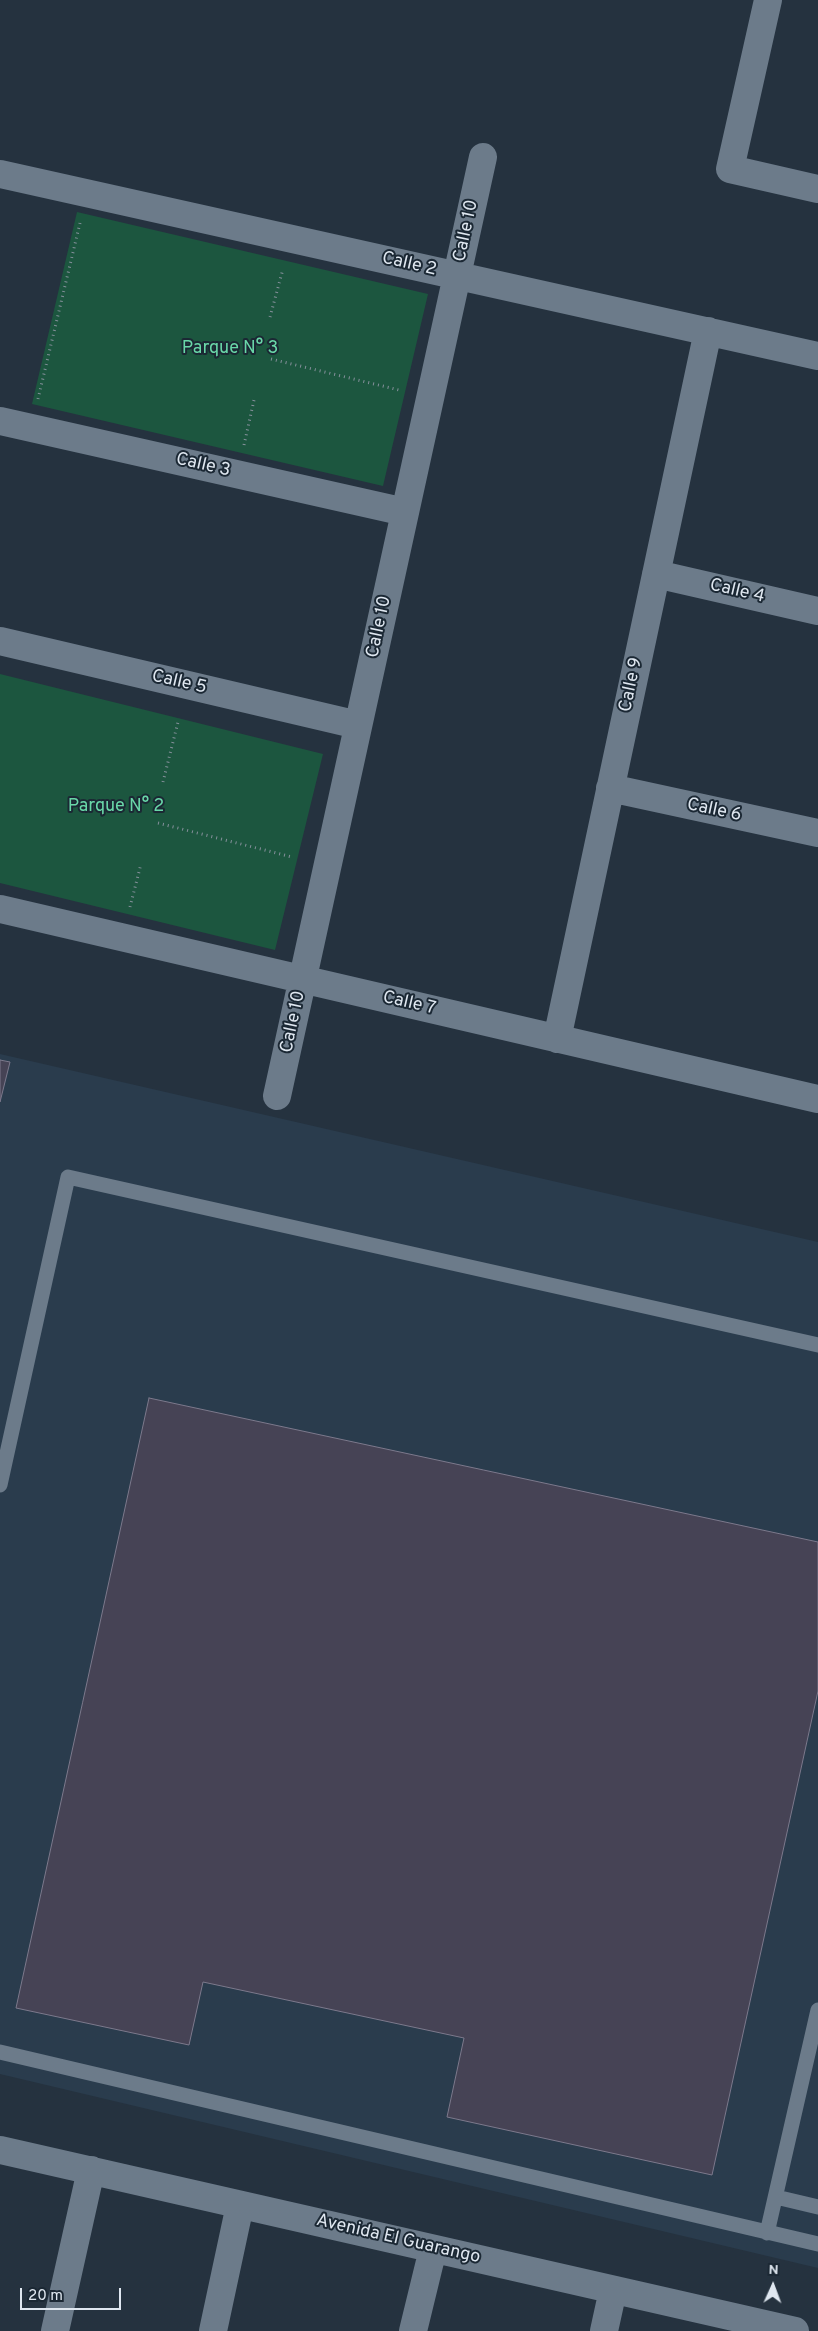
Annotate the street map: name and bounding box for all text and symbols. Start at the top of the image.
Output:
street label: Calle 10 [450,198,484,264]
street label: Calle 2 [380,248,438,282]
park label: Parque N° 3 [182,338,278,360]
street label: Calle 3 [174,449,232,483]
street label: Calle 4 [707,575,767,609]
street label: Calle 10 [363,594,397,660]
street label: Calle 9 [616,656,648,714]
street label: Calle 5 [149,666,209,700]
street label: Calle 6 [685,795,743,827]
park label: Parque N° 2 [68,796,164,818]
street label: Calle 7 [380,987,438,1021]
street label: Calle 10 [277,989,311,1055]
street label: Avenida El Guarango [314,2211,482,2269]
north arrow [748,2261,798,2311]
text: N [768,2262,779,2279]
scale bar [22,2278,124,2310]
text: 20 m [28,2287,63,2306]

